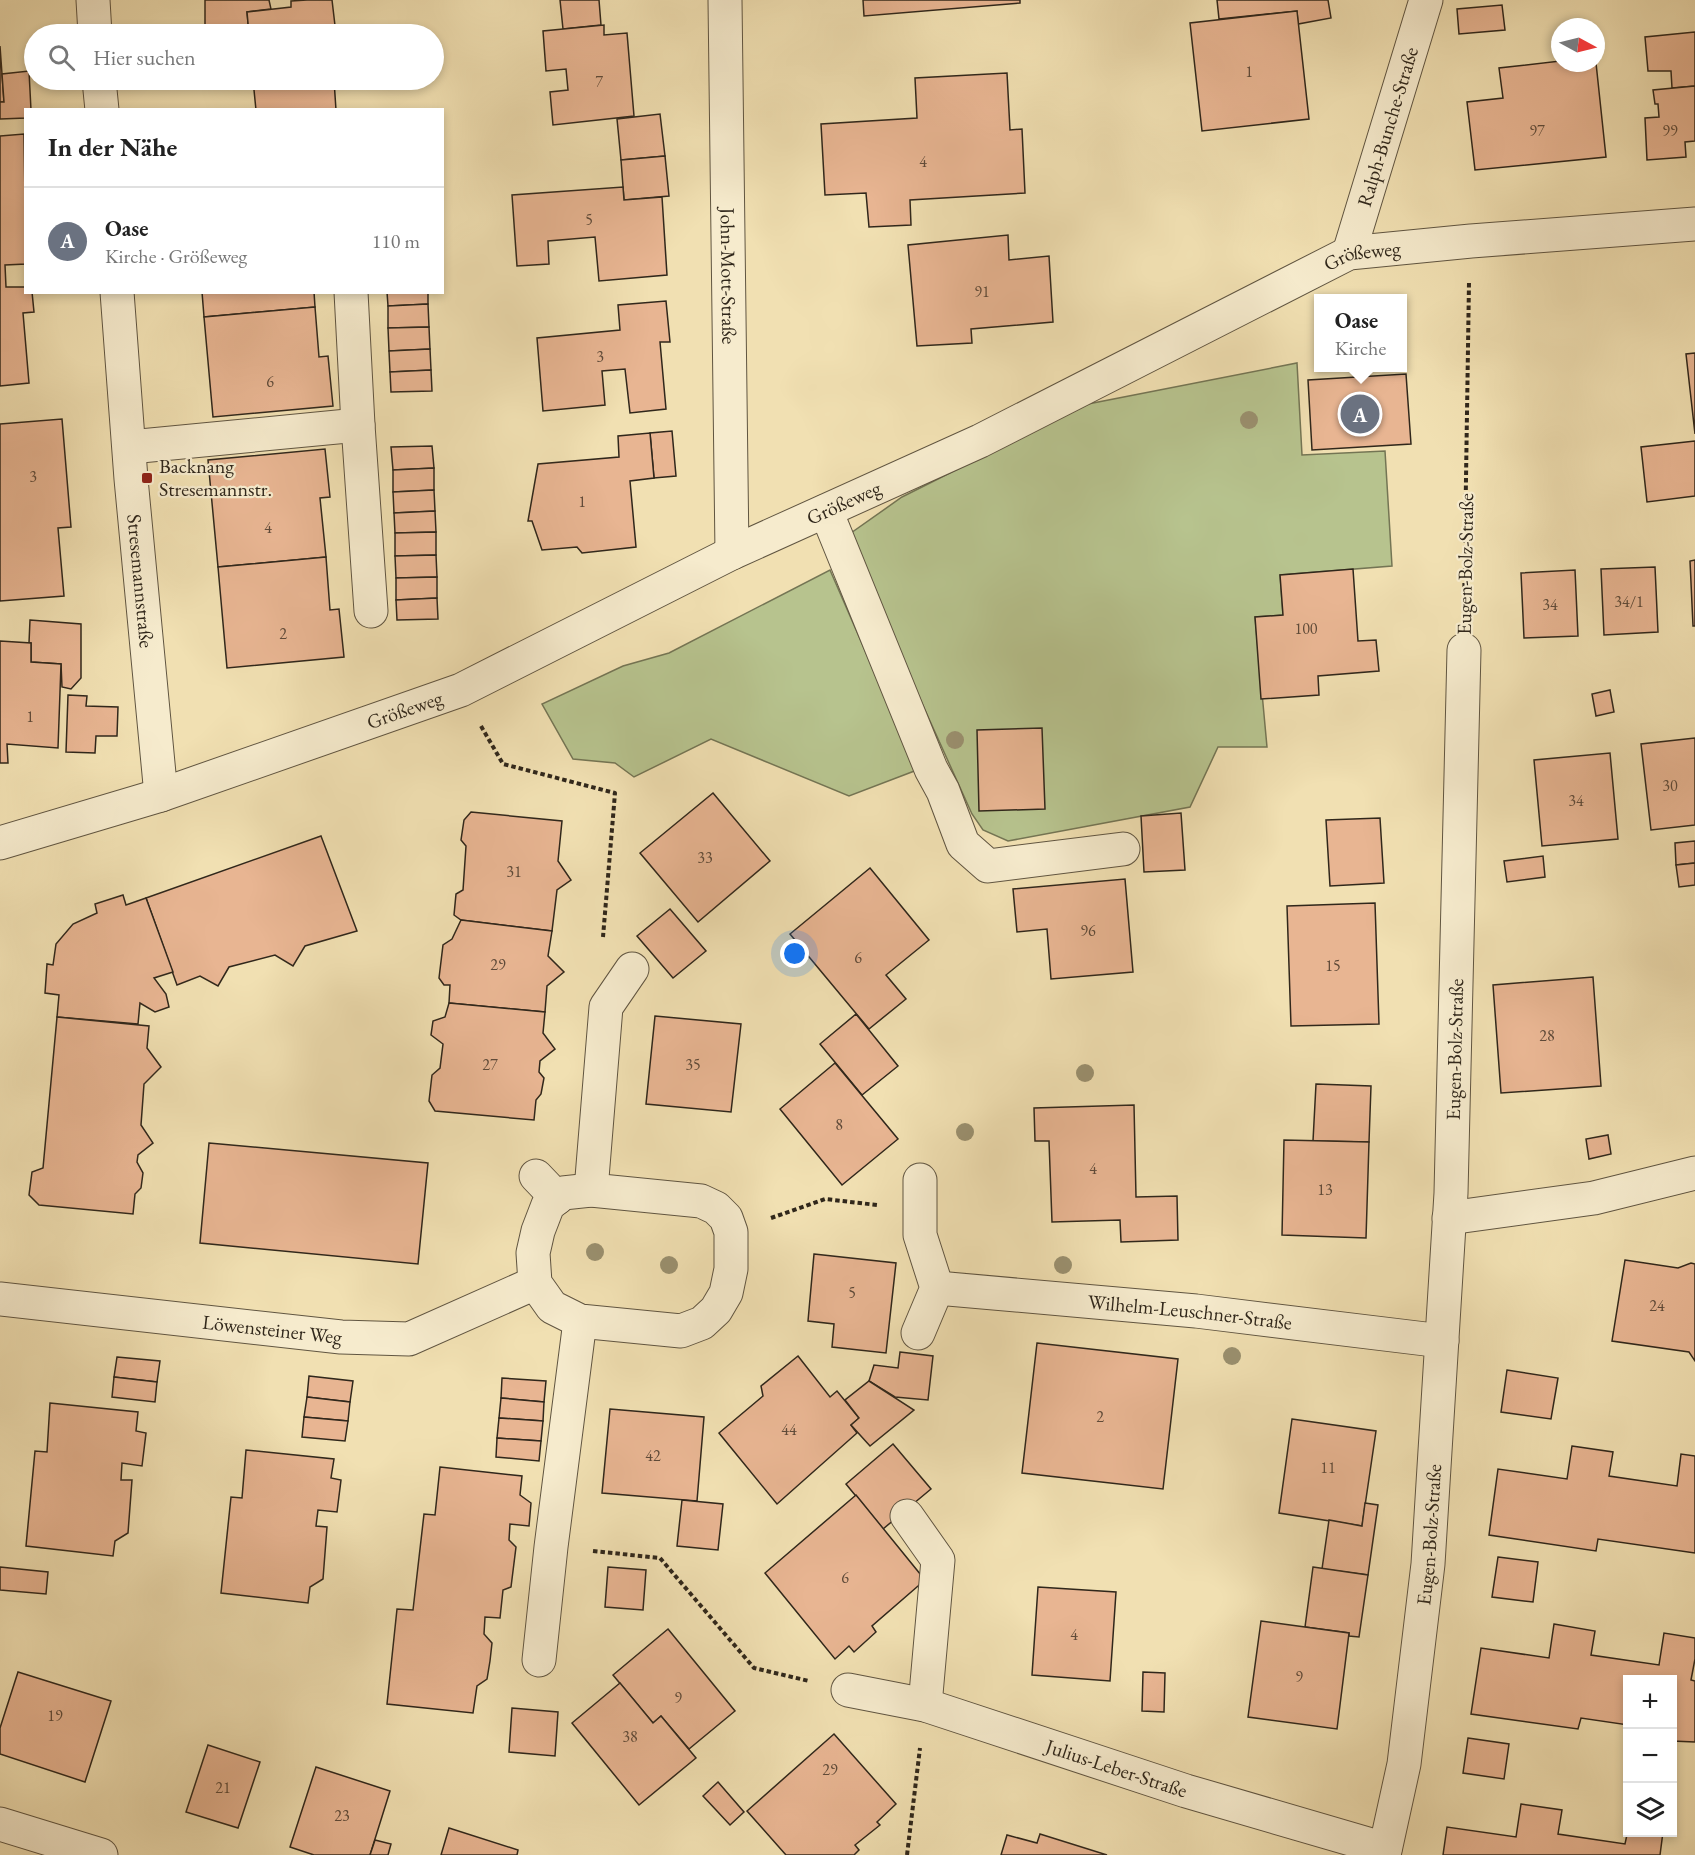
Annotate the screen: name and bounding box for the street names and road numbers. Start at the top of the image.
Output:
street label: Ralph-Bunche-Straße [1351,43,1424,210]
street label: John-Mott-Straße [715,206,742,345]
street label: Größeweg [1319,235,1402,277]
street label: Größeweg [802,474,885,531]
street label: Eugen-Bolz-Straße [1451,493,1479,635]
street label: Stresemannstraße [121,513,160,649]
street label: Größeweg [363,684,446,735]
street label: Eugen-Bolz-Straße [1440,978,1469,1121]
street label: Wilhelm-Leuschner-Straße [1087,1288,1294,1336]
street label: Löwensteiner Weg [201,1309,344,1350]
street label: Eugen-Bolz-Straße [1410,1463,1447,1607]
street label: Julius-Leber-Straße [1040,1732,1191,1804]

